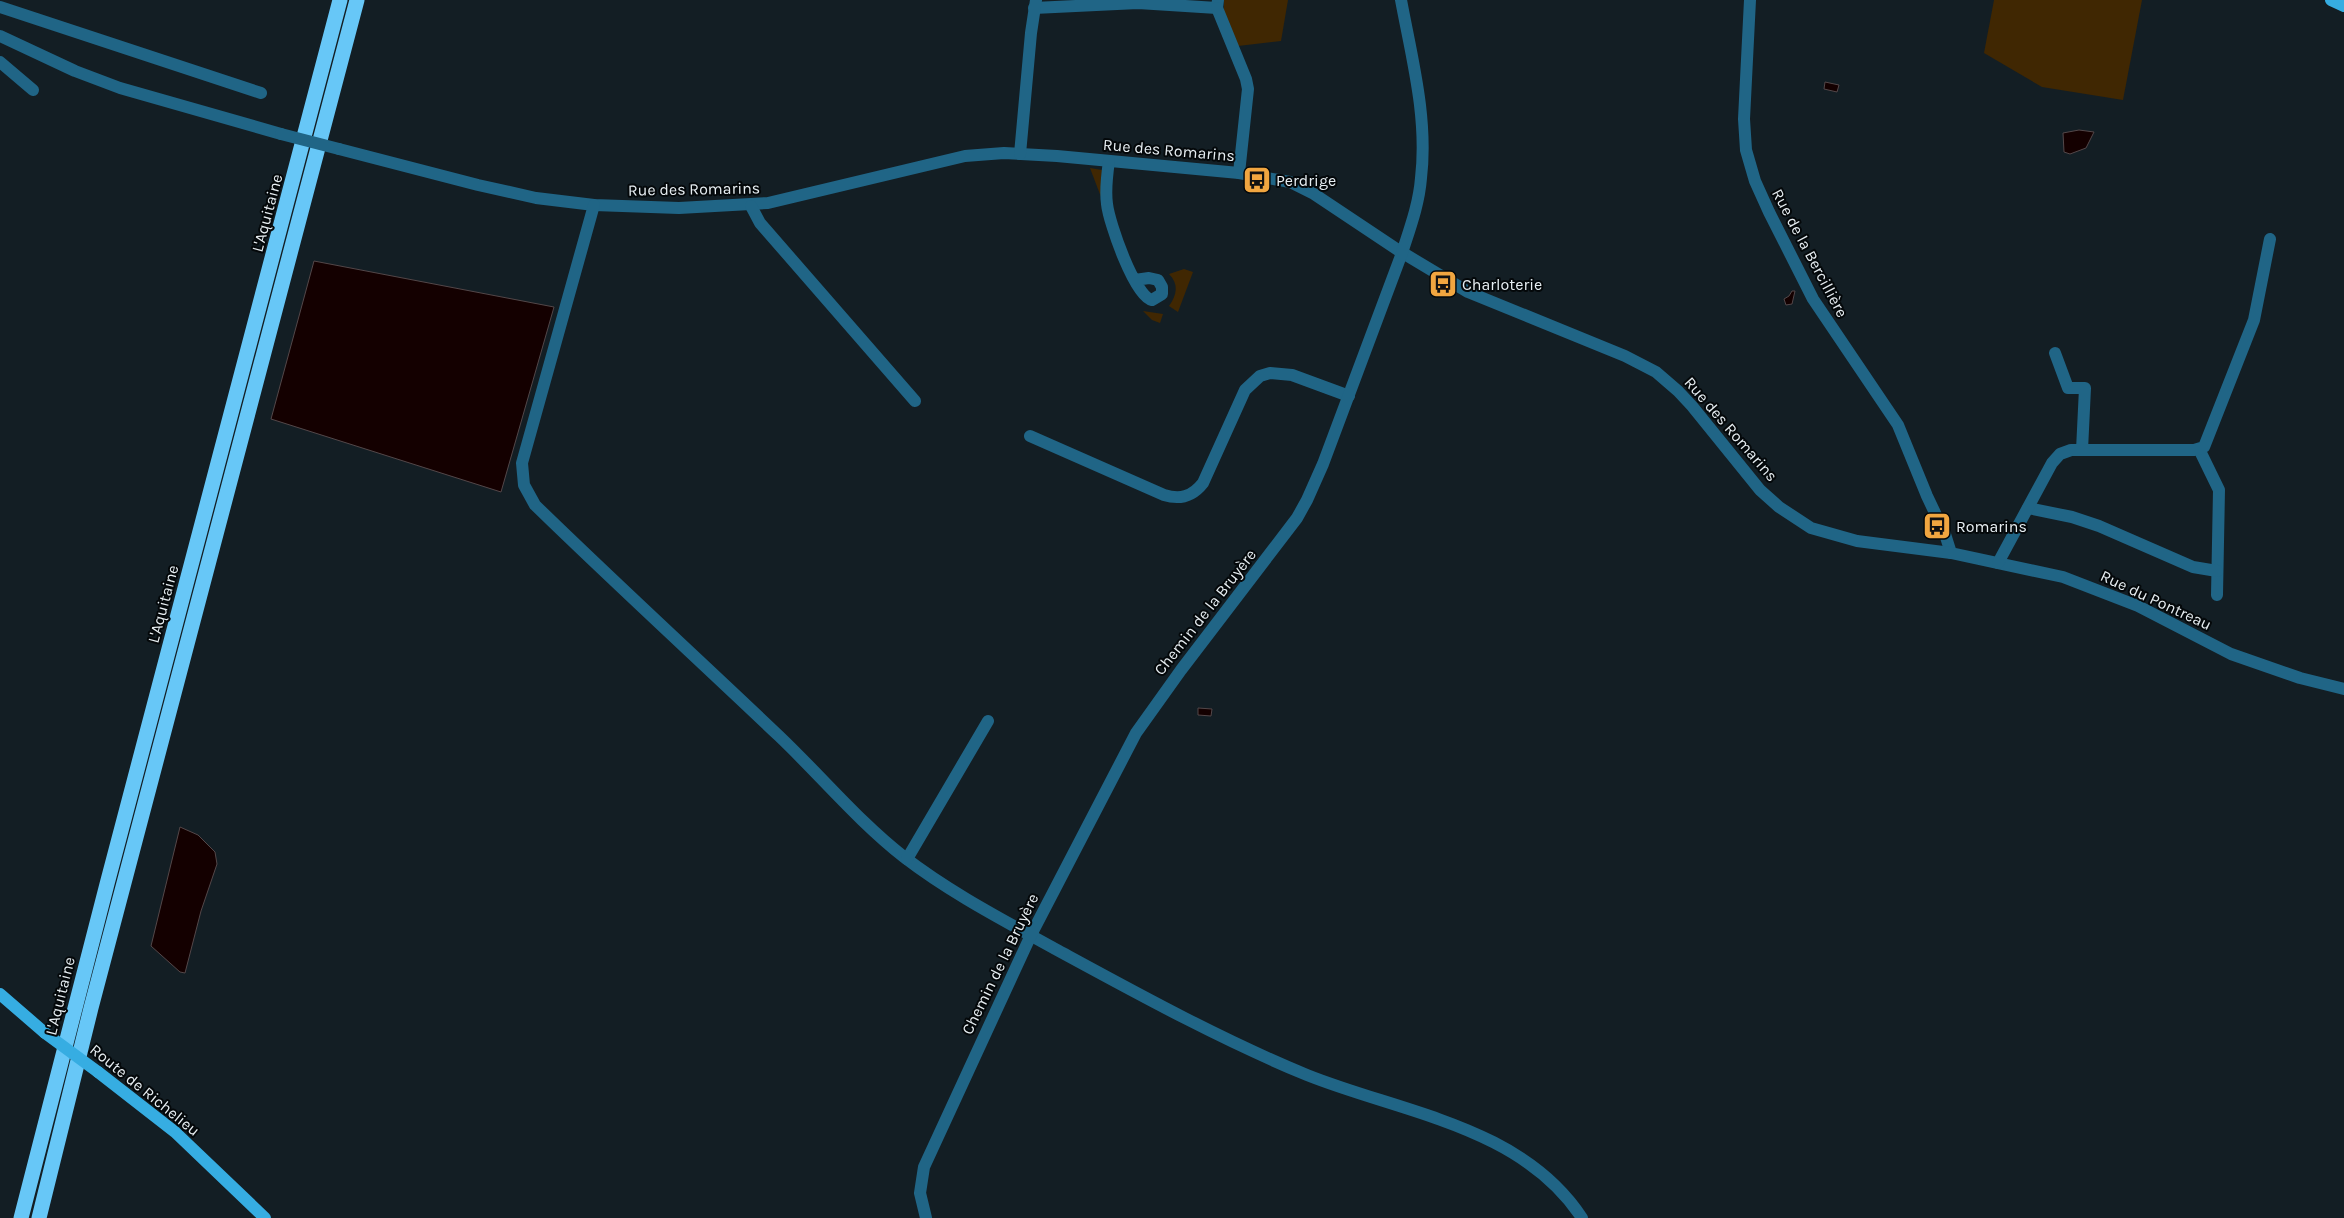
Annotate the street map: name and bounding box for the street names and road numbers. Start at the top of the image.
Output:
street label: Rue des Romarins [1102,135,1236,165]
street label: L'Aquitaine [247,172,287,254]
street label: Rue des Romarins [628,178,760,200]
street label: Rue de la Bercillière [1768,185,1852,321]
street label: Rue des Romarins [1680,373,1782,485]
street label: Chemin de la Bruyère [1150,545,1260,679]
street label: L'Aquitaine [143,563,183,645]
street label: Rue du Pontreau [2097,566,2215,634]
street label: Chemin de la Bruyère [958,890,1042,1038]
street label: L'Aquitaine [41,955,79,1037]
street label: Route de Richelieu [86,1040,204,1140]

